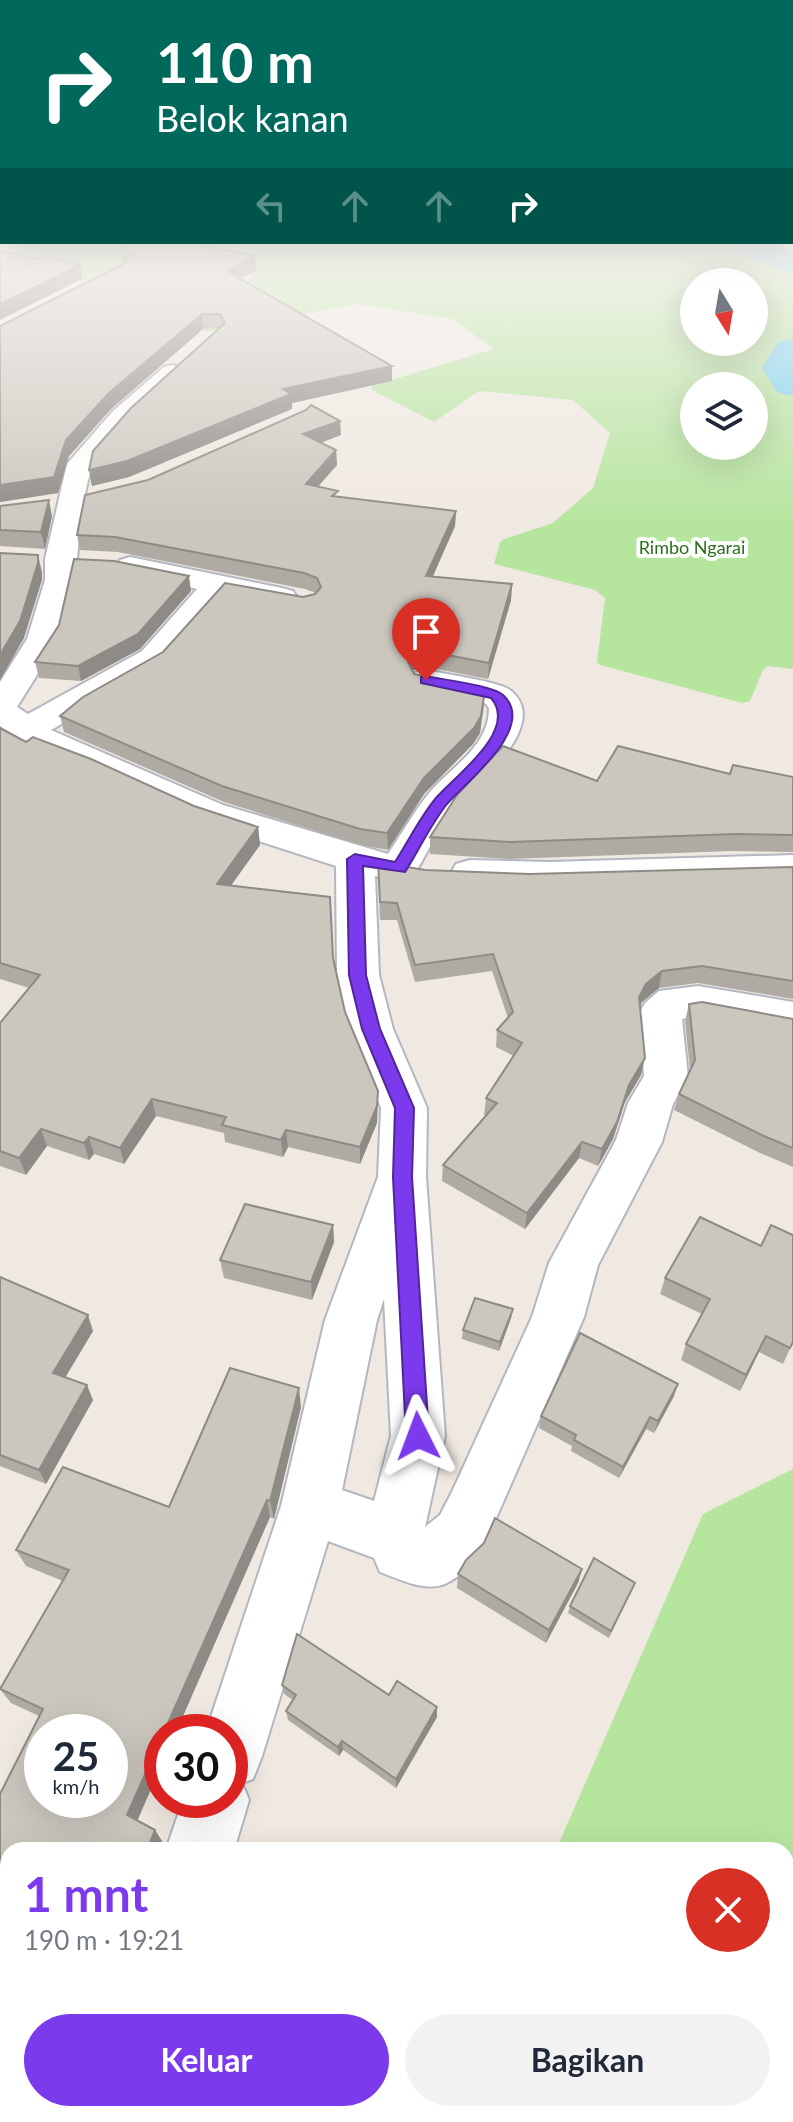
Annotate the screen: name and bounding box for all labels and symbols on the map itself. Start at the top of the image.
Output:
north arrow [680,268,768,356]
park label: Rimbo Ngarai [639,536,745,558]
pin [392,598,460,680]
position arrow [376,1394,460,1478]
speed limit sign: 30 [144,1714,248,1818]

